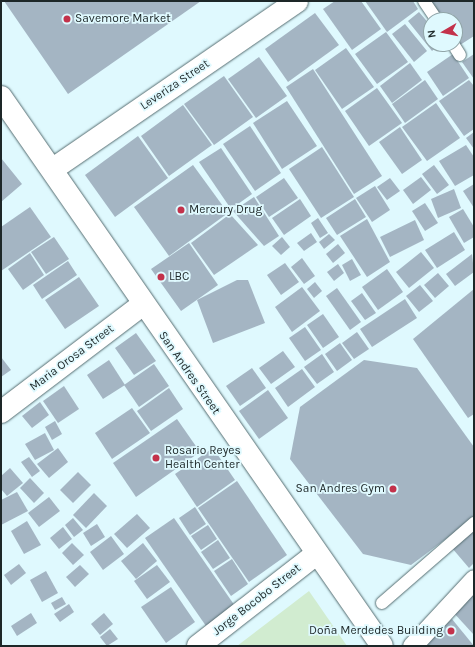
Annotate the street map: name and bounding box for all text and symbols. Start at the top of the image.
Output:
place label: Savemore Market [75,12,171,26]
north arrow [423,12,463,52]
marker: Savemore Market [62,14,72,24]
text: N [425,29,439,39]
street label: Leveriza Street [138,57,212,113]
place label: Mercury Drug [189,203,262,217]
marker: Mercury Drug [176,205,186,215]
place label: LBC [169,270,189,284]
marker: LBC [156,272,166,282]
street label: Maria Orosa Street [27,322,117,394]
street label: San Andres Street [155,329,223,417]
place label: Rosario Reyes Health Center [165,444,241,472]
marker: Rosario Reyes Health Center [150,452,162,464]
place label: San Andres Gym [296,482,385,496]
marker: San Andres Gym [388,484,398,494]
street label: Jorge Bocobo Street [210,561,304,639]
place label: Doña Merdedes Building [309,624,443,638]
marker: Doña Merdedes Building [446,626,456,636]

